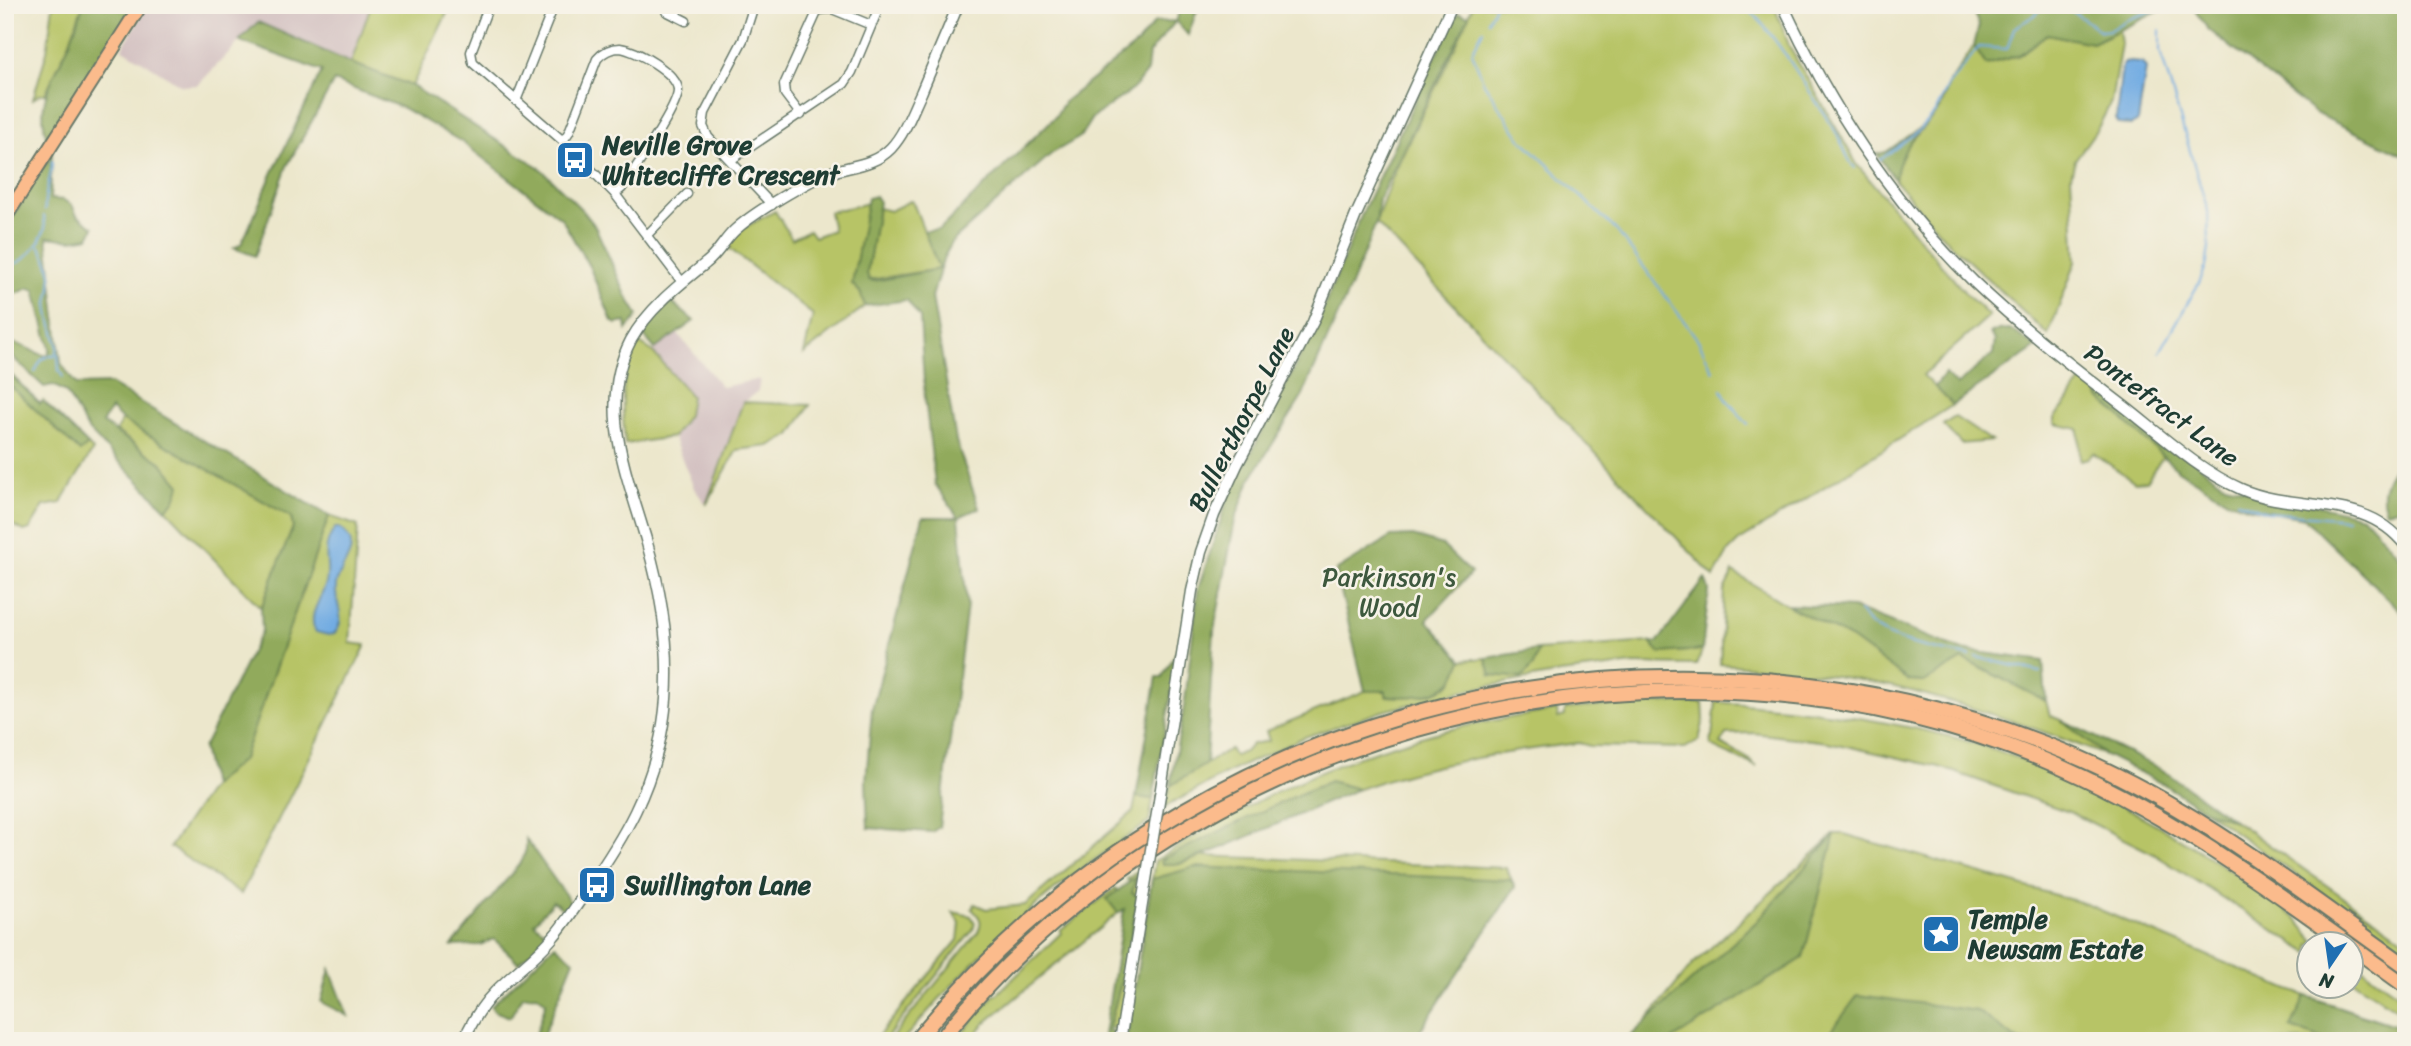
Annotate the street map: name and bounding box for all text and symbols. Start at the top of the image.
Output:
place label: Neville Grove Whitecliffe Crescent [601,122,841,198]
bus stop icon: Neville Grove Whitecliffe Crescent [554,139,596,181]
street label: Bullerthorpe Lane [1174,318,1308,520]
street label: Pontefract Lane [2074,331,2250,479]
park label: Parkinson's Wood [1322,554,1456,630]
place label: Swillington Lane [623,862,812,908]
bus stop icon: Swillington Lane [576,864,618,906]
place label: Temple Newsam Estate [1967,896,2144,972]
place icon: Temple Newsam Estate [1920,913,1962,955]
north arrow [2296,930,2366,1000]
text: N [2315,963,2337,999]

